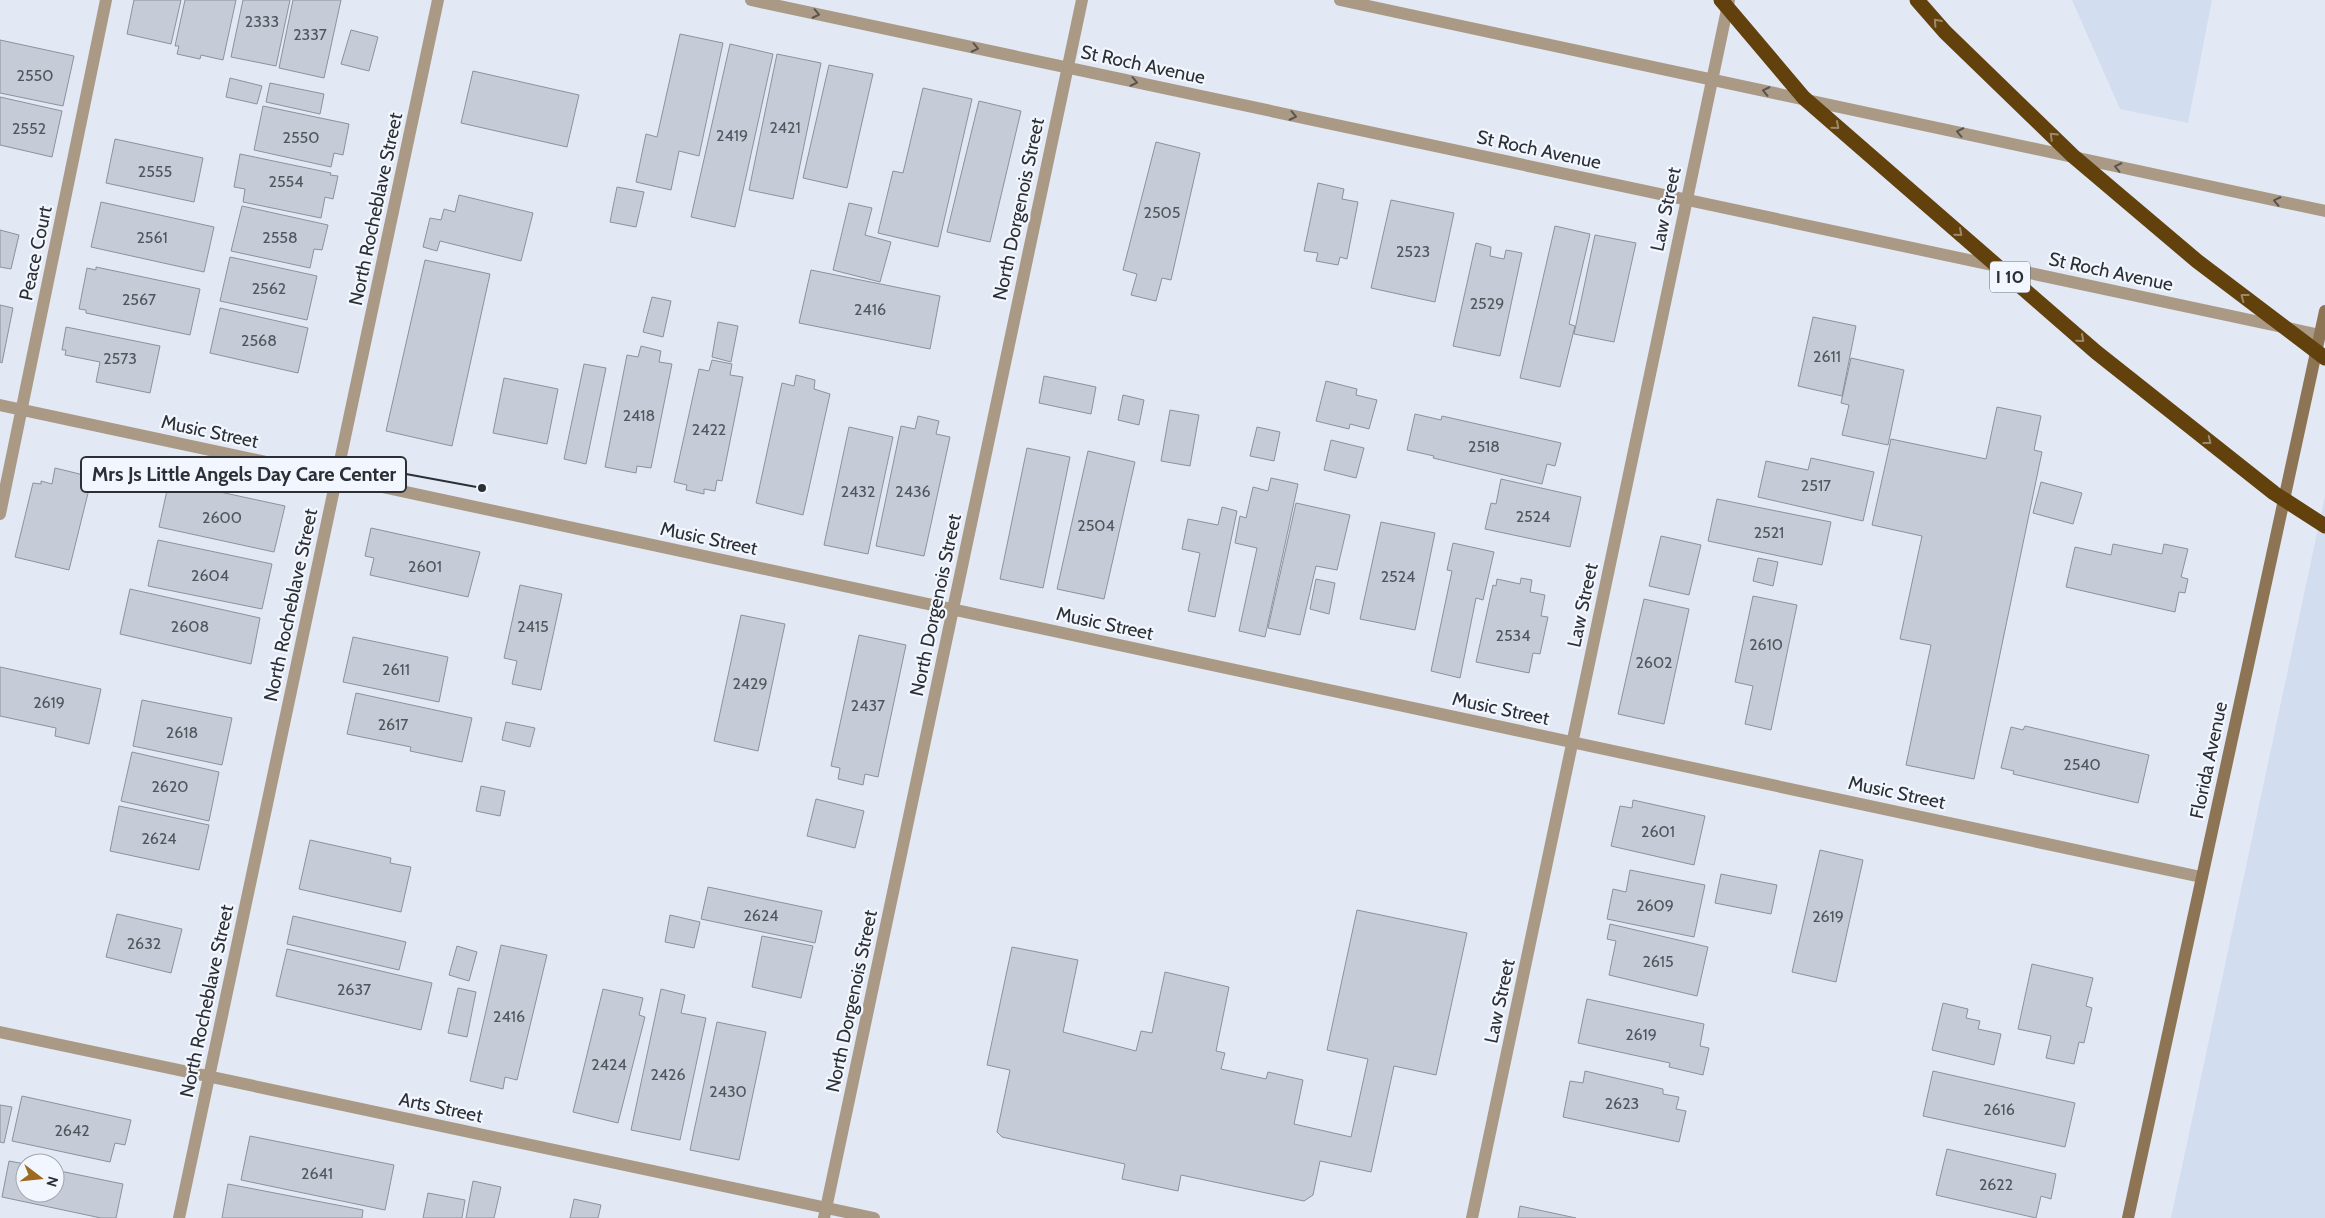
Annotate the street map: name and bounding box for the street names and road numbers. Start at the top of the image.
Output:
street label: St Roch Avenue [1079,40,1207,89]
street label: North Rocheblave Street [344,110,407,308]
street label: North Dorgenois Street [988,115,1049,302]
street label: St Roch Avenue [1475,125,1603,174]
street label: Law Street [1645,164,1686,253]
street label: Peace Court [14,203,57,303]
street label: St Roch Avenue [2047,247,2175,296]
road number: I 10 [1990,262,2030,292]
street label: Music Street [159,410,261,453]
street label: North Rocheblave Street [259,506,322,704]
street label: North Dorgenois Street [905,511,966,698]
street label: Music Street [658,517,760,560]
street label: Law Street [1562,560,1603,649]
street label: Music Street [1054,602,1156,645]
street label: Music Street [1450,687,1552,730]
street label: Florida Avenue [2185,699,2232,821]
street label: Music Street [1846,771,1948,814]
street label: North Rocheblave Street [175,902,238,1100]
street label: North Dorgenois Street [821,907,882,1094]
street label: Law Street [1479,956,1520,1045]
street label: Arts Street [397,1087,485,1128]

